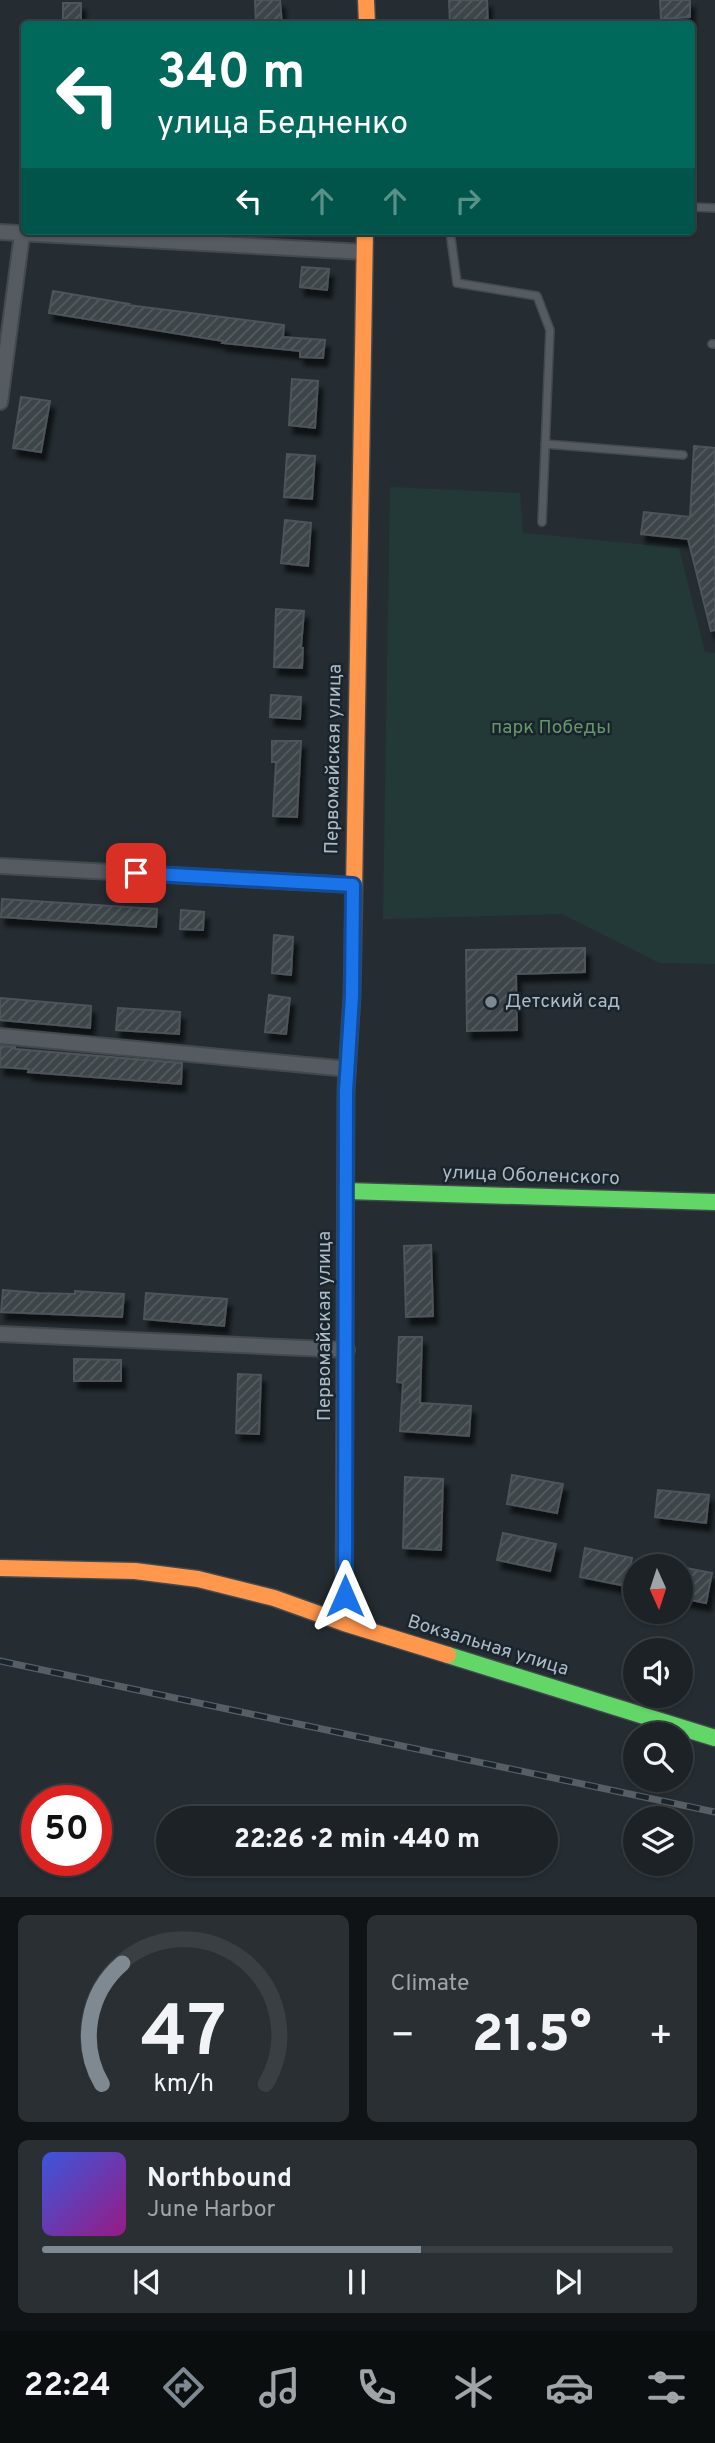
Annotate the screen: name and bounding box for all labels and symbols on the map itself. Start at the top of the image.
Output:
street label: Первомайская улица [320,664,348,854]
park label: парк Победы [491,716,611,740]
pin [106,843,166,903]
place label: Детский сад [505,990,620,1014]
marker: Детский сад [483,994,499,1010]
street label: улица Оболенского [442,1161,620,1191]
street label: Первомайская улица [313,1231,337,1421]
north arrow [623,1554,693,1624]
position arrow [308,1559,382,1633]
street label: Вокзальная улица [404,1610,572,1682]
speed limit sign: 50 [21,1785,112,1876]

